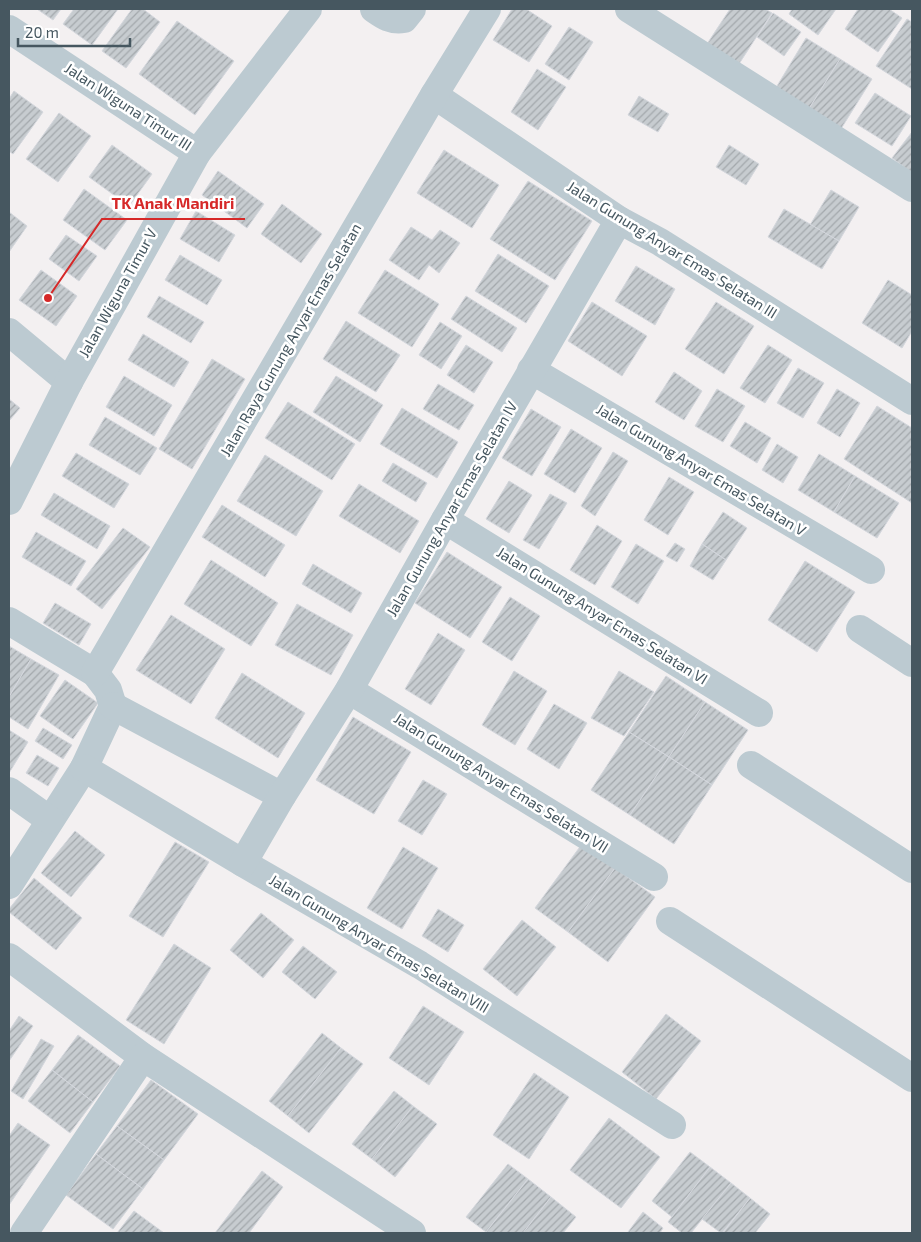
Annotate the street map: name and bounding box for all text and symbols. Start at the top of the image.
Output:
scale bar [18,15,130,47]
text: 20 m [25,23,59,41]
street label: Jalan Wiguna Timur III [62,58,195,154]
street label: Jalan Gunung Anyar Emas Selatan III [564,177,781,322]
callout: TK Anak Mandiri [102,188,245,219]
text: TK Anak Mandiri [112,193,234,212]
street label: Jalan Raya Gunung Anyar Emas Selatan [216,220,364,459]
street label: Jalan Wiguna Timur V [74,225,160,360]
street label: Jalan Gunung Anyar Emas Selatan IV [382,398,520,619]
street label: Jalan Gunung Anyar Emas Selatan V [593,399,810,539]
street label: Jalan Gunung Anyar Emas Selatan VI [494,543,711,688]
street label: Jalan Gunung Anyar Emas Selatan VII [391,709,612,856]
street label: Jalan Gunung Anyar Emas Selatan VIII [266,870,493,1016]

